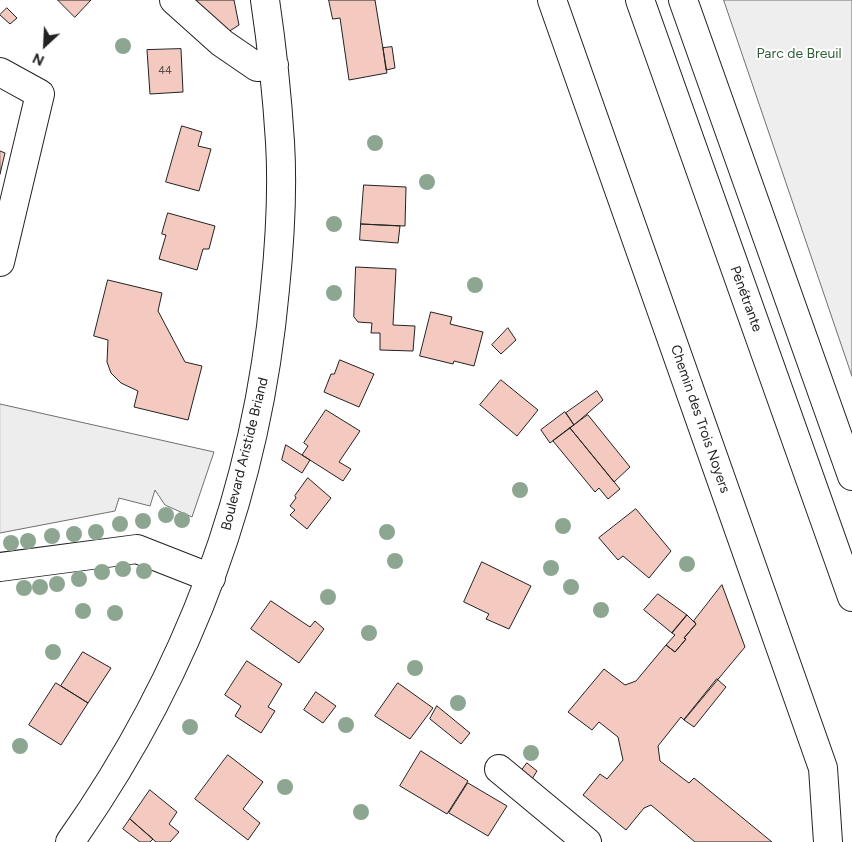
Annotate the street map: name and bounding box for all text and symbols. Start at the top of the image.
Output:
north arrow [20,20,70,70]
park label: Parc de Breuil [756,46,842,62]
text: N [30,49,47,69]
house number: 44 [158,64,172,78]
street label: Pénétrante [726,264,766,334]
street label: Chemin des Trois Noyers [667,343,733,495]
street label: Boulevard Aristide Briand [218,376,272,532]

